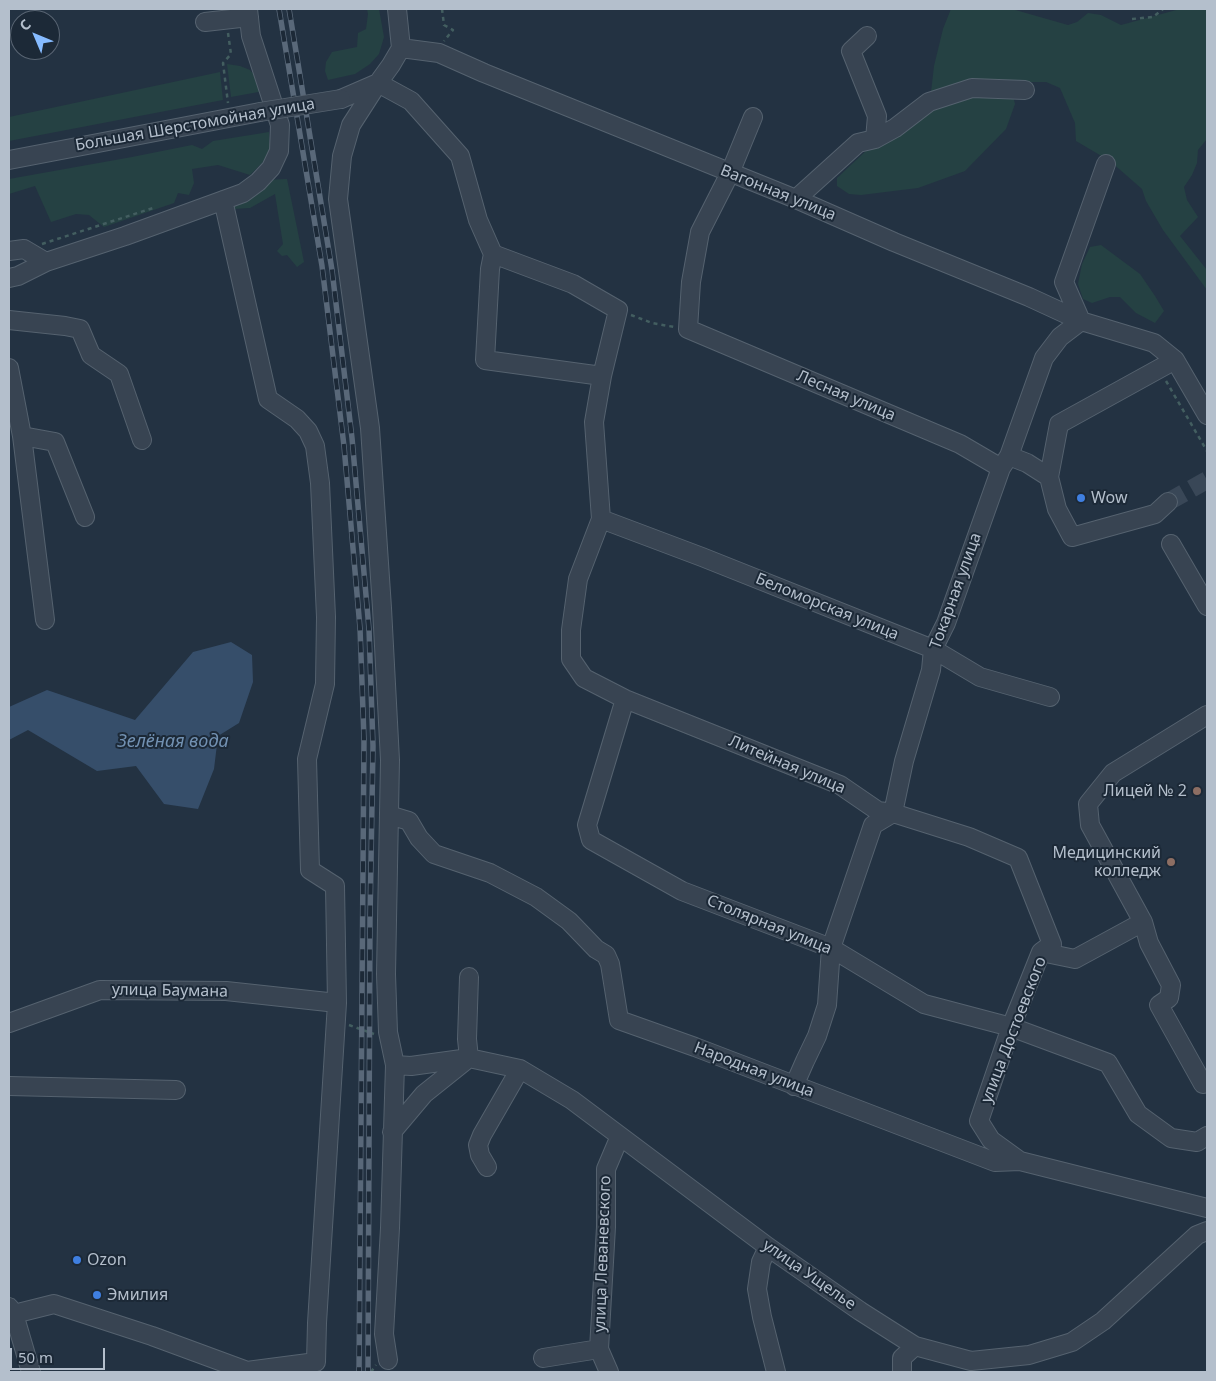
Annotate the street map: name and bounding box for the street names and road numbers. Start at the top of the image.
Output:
street label: Большая Шерстомойная улица [74,94,316,156]
street label: Вагонная улица [717,161,839,225]
street label: Лесная улица [794,367,898,425]
street label: Токарная улица [926,530,986,652]
street label: Беломорская улица [753,569,901,645]
street label: Литейная улица [726,732,848,798]
street label: Столярная улица [704,891,834,959]
street label: улица Достоевского [977,954,1051,1106]
street label: улица Баумана [112,980,228,1002]
street label: Народная улица [691,1038,817,1102]
street label: улица Леваневского [591,1175,615,1333]
street label: улица Ущелье [759,1236,859,1314]

